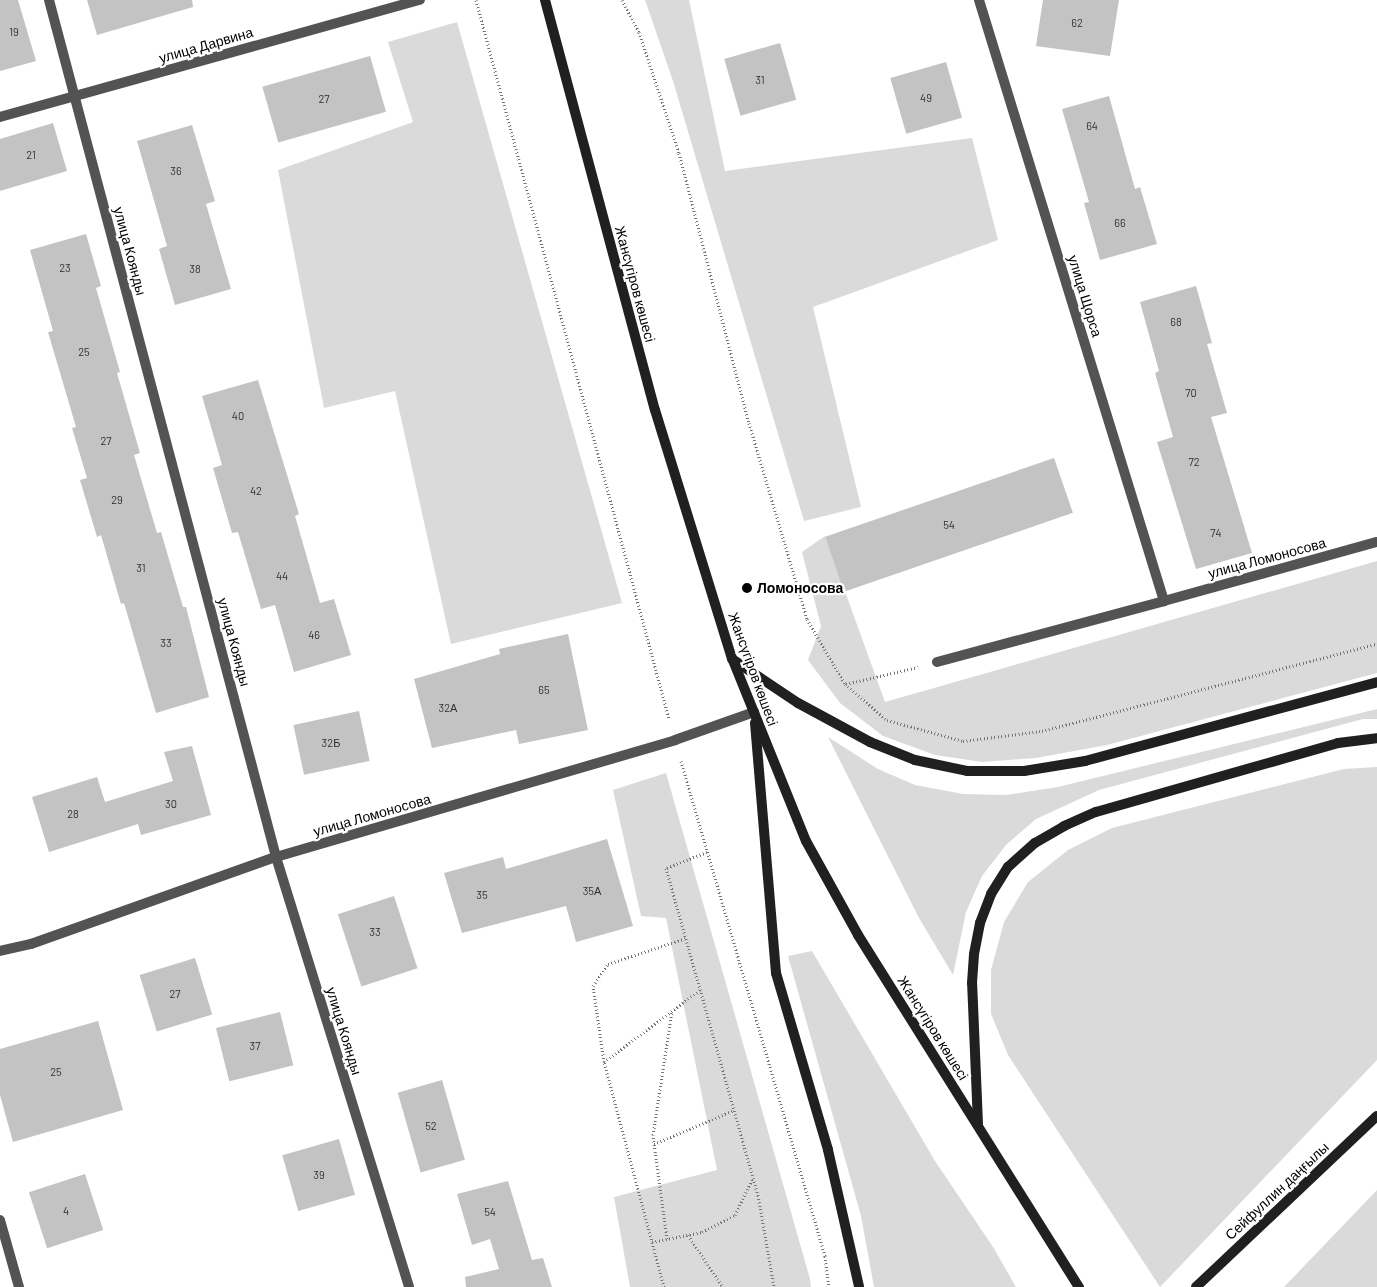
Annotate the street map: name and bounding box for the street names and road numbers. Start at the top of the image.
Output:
street label: улица Дарвина [157,24,255,66]
street label: улица Коянды [110,205,150,297]
street label: Жансүгіров көшесі [611,224,659,344]
street label: улица Щорса [1065,253,1105,339]
street label: улица Ломоносова [1206,534,1328,582]
street label: улица Коянды [214,596,254,688]
street label: Жансүгіров көшесі [725,610,781,728]
street label: улица Ломоносова [311,790,433,840]
street label: Жансүгіров көшесі [894,973,972,1083]
street label: улица Коянды [323,985,365,1077]
street label: Сейфуллин даңғылы [1222,1139,1332,1243]

